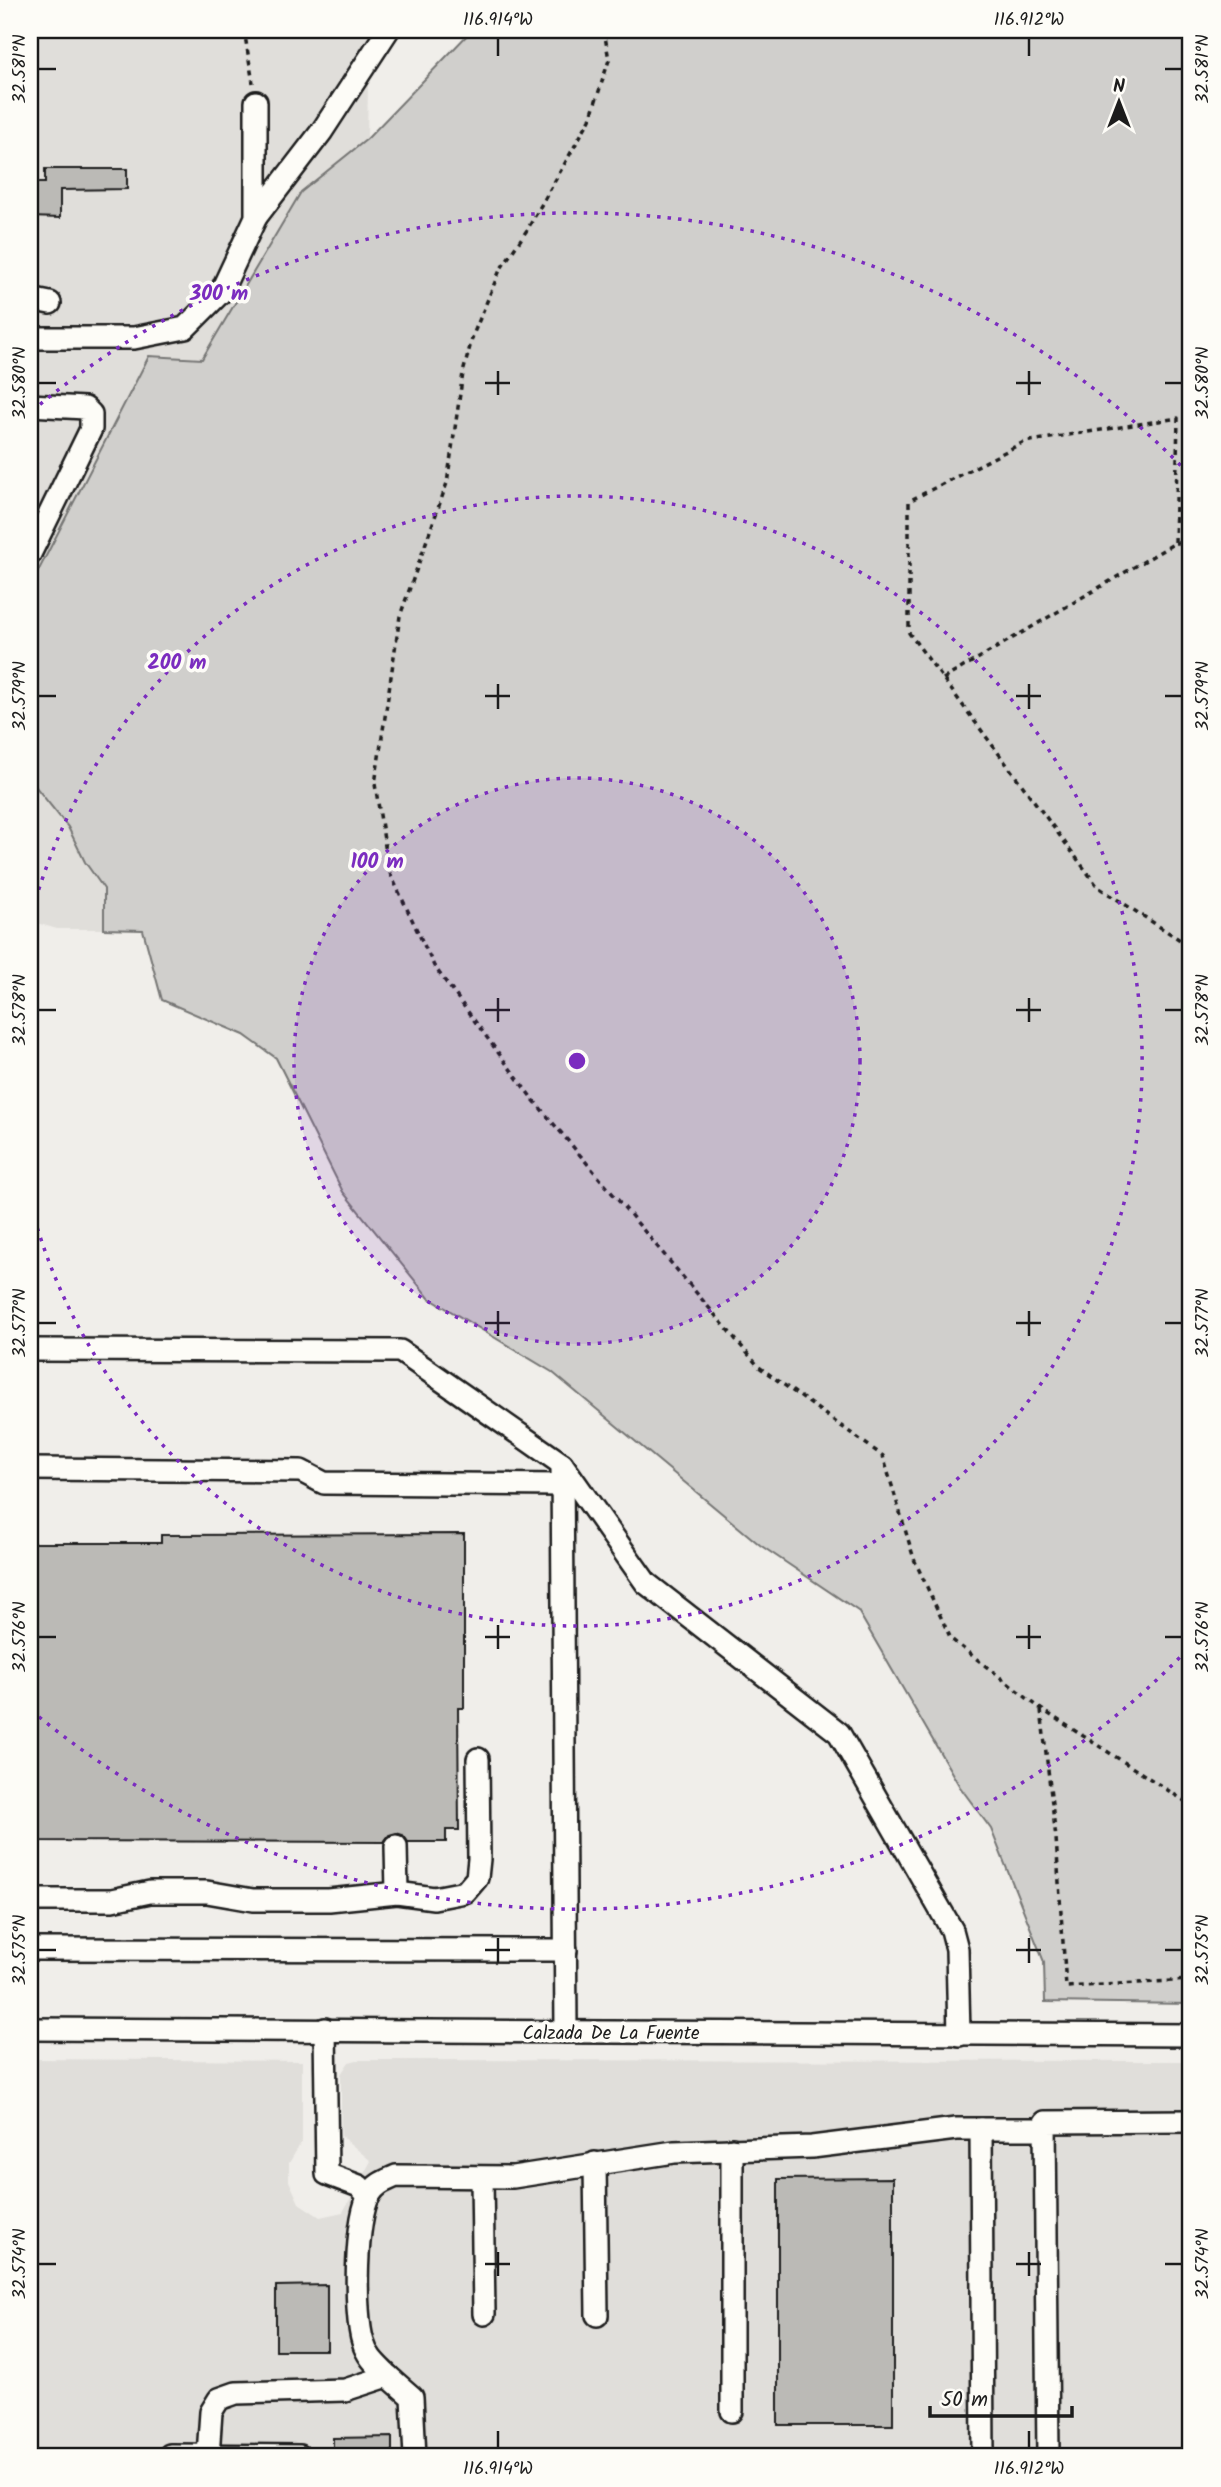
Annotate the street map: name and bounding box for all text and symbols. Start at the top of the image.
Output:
text: 116.914°W [463,6,533,35]
text: 116.912°W [994,6,1064,35]
text: 32.581°N [6,34,35,104]
text: 32.581°N [1189,34,1218,104]
north arrow [1084,66,1154,136]
text: N [1113,72,1125,102]
text: 300 m [189,278,248,311]
text: 32.580°N [6,347,35,419]
text: 32.580°N [1189,347,1218,419]
text: 200 m [147,647,207,680]
text: 32.579°N [6,661,35,731]
text: 32.579°N [1189,661,1218,731]
text: 100 m [350,846,404,879]
text: 32.578°N [6,974,35,1046]
text: 32.578°N [1189,974,1218,1046]
centre of rings [565,1049,589,1073]
text: 32.577°N [6,1288,35,1358]
text: 32.577°N [1189,1288,1218,1358]
text: 32.576°N [6,1601,35,1673]
text: 32.576°N [1189,1601,1218,1673]
text: 32.575°N [6,1915,35,1985]
text: 32.575°N [1189,1915,1218,1985]
street label: Calzada De La Fuente [522,2019,700,2049]
text: 32.574°N [6,2228,35,2300]
text: 32.574°N [1189,2228,1218,2300]
scale bar [930,2375,1072,2419]
text: 50 m [941,2384,988,2417]
text: 116.914°W [463,2455,533,2484]
text: 116.912°W [994,2455,1064,2484]

